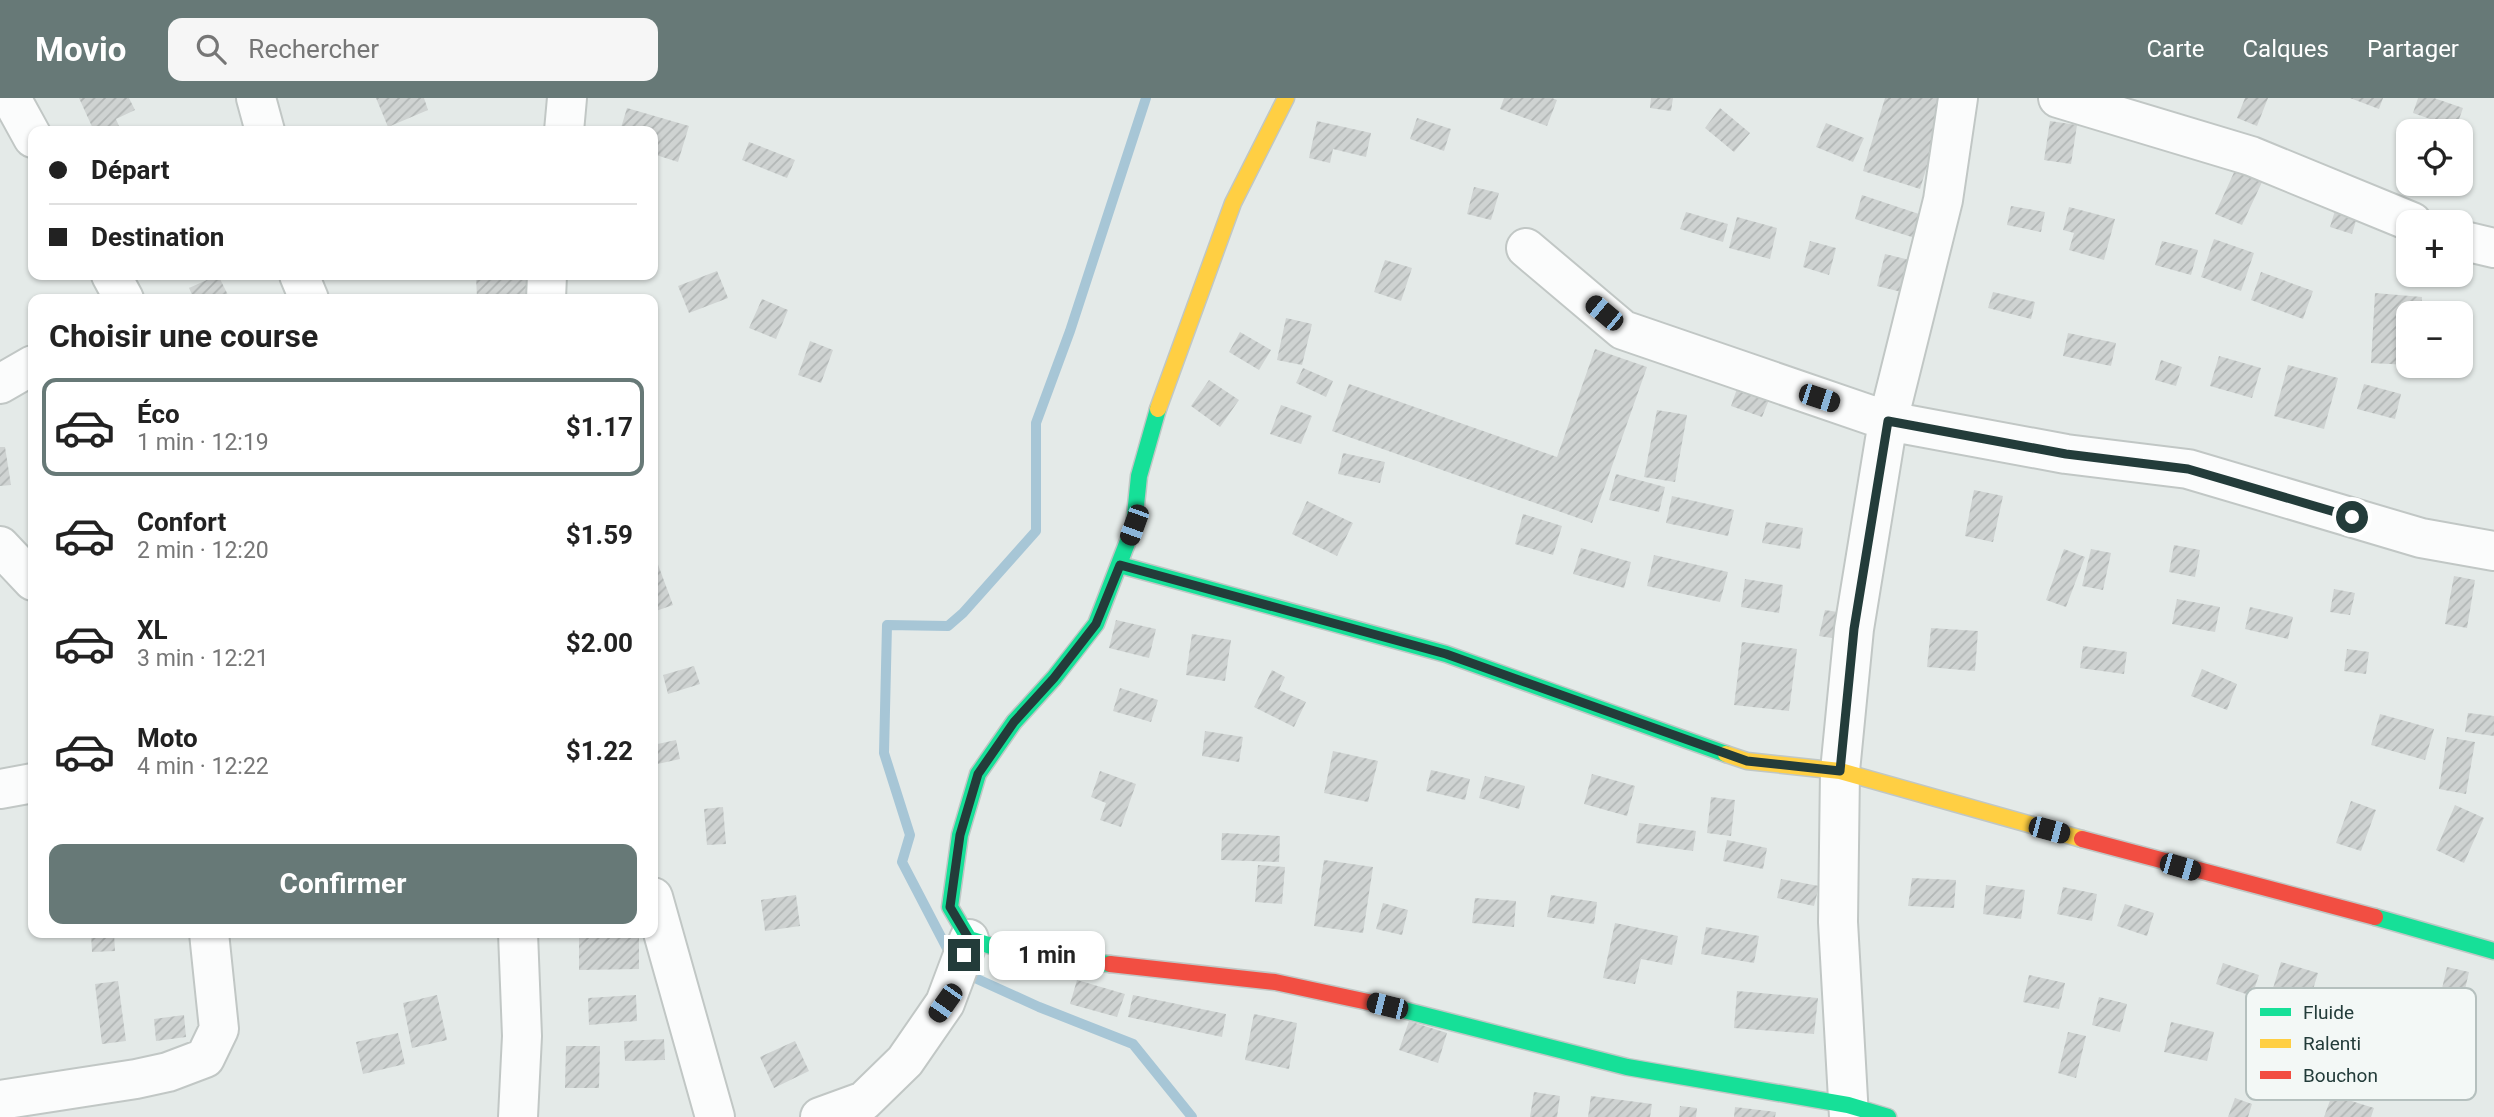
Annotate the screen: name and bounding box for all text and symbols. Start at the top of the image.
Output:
search box [168,18,658,81]
text: Movio [35,30,126,69]
icon: search [192,30,230,68]
text: Rechercher [248,34,379,64]
text: Carte [2146,35,2204,63]
text: Calques [2242,35,2329,63]
text: Partager [2367,35,2459,63]
map controls [2396,119,2473,378]
button: locate [2396,119,2473,196]
text: Départ [91,155,169,185]
button: + [2396,210,2473,287]
text: Destination [91,222,224,252]
car [1582,291,1627,335]
button: − [2396,301,2473,378]
text: Choisir une course [49,317,318,355]
car [1796,382,1843,414]
icon: car [53,396,116,459]
text: Éco [137,399,180,429]
text: $1.17 [566,412,633,442]
text: 1 min · 12:19 [137,429,269,456]
route start [2336,501,2368,533]
car [1117,502,1152,548]
icon: car [53,504,116,567]
text: Confort [137,507,226,537]
text: $1.59 [566,520,633,550]
text: 2 min · 12:20 [137,537,269,564]
icon: car [53,612,116,675]
text: XL [137,615,168,645]
text: $2.00 [566,628,633,658]
text: 3 min · 12:21 [137,645,269,672]
icon: car [53,720,116,783]
text: Moto [137,723,198,753]
text: $1.22 [566,736,633,766]
text: 4 min · 12:22 [137,753,269,780]
car [2026,814,2073,846]
button: Confirmer [49,844,637,924]
car [2157,851,2204,883]
callout: 1 min [988,930,1104,980]
route end [948,939,980,971]
text: 1 min [1018,942,1076,969]
car [925,980,966,1026]
legend [2246,988,2476,1100]
car [1365,991,1410,1021]
text: Fluide [2303,1001,2354,1024]
text: Ralenti [2303,1032,2361,1055]
text: Bouchon [2303,1064,2378,1087]

